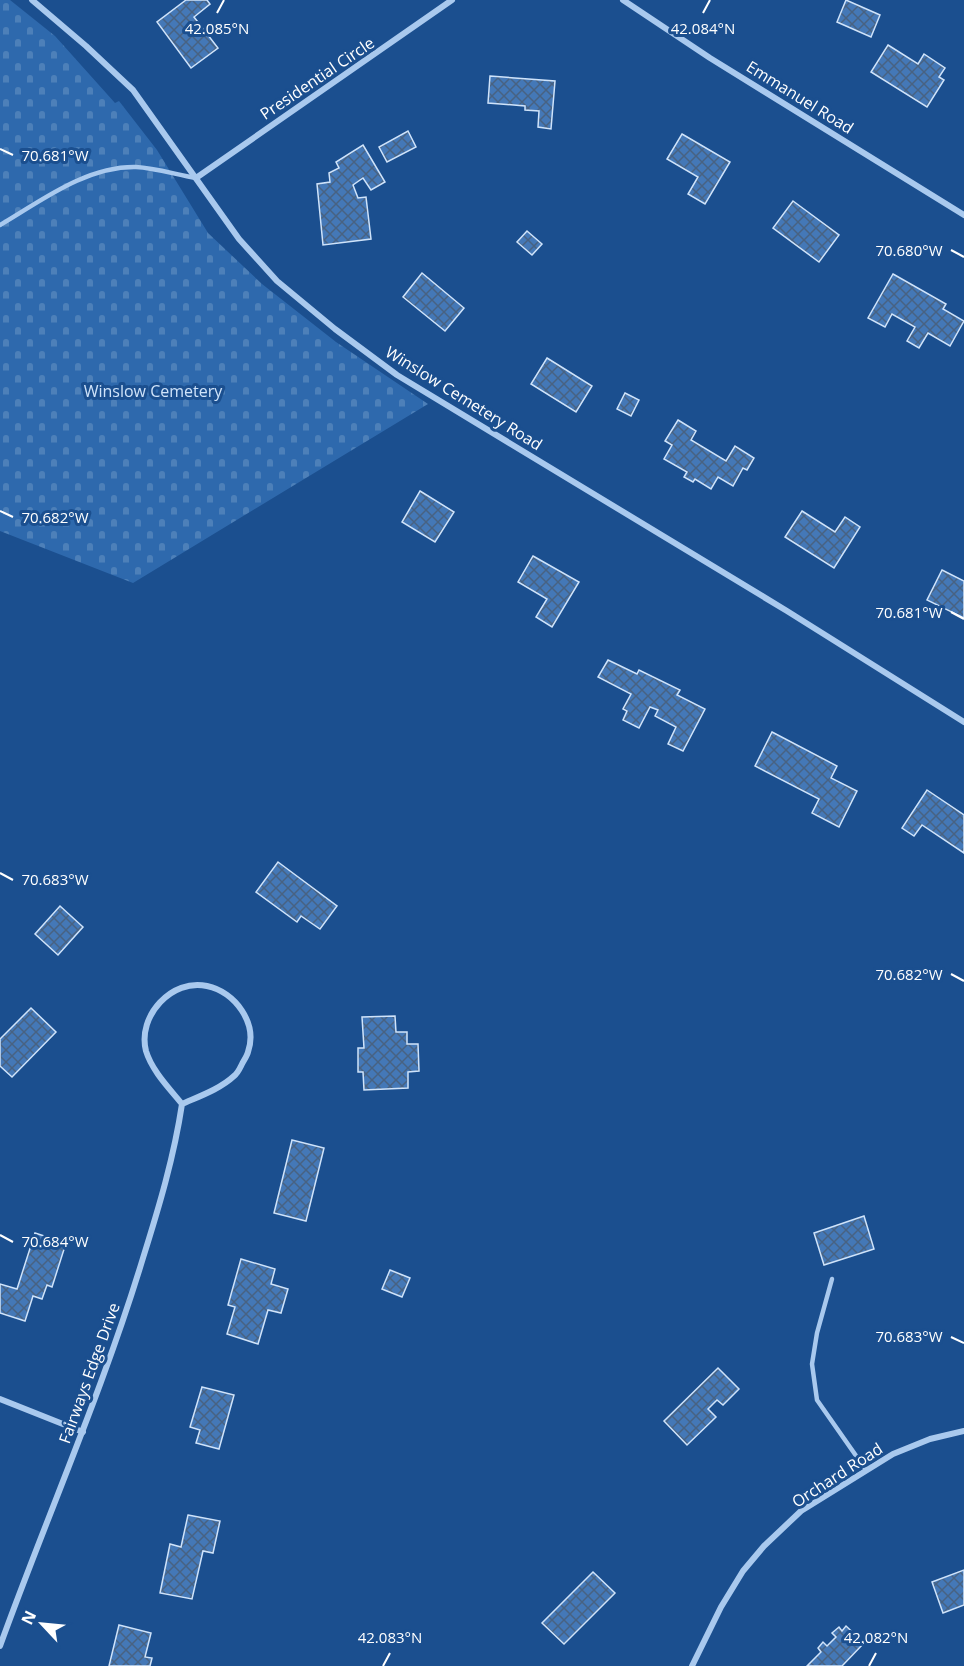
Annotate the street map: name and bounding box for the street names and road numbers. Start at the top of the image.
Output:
street label: Presidential Circle [255,32,379,124]
street label: Emmanuel Road [742,55,858,139]
street label: Winslow Cemetery Road [381,341,547,455]
street label: Fairways Edge Drive [53,1299,125,1447]
street label: Orchard Road [787,1437,887,1513]

